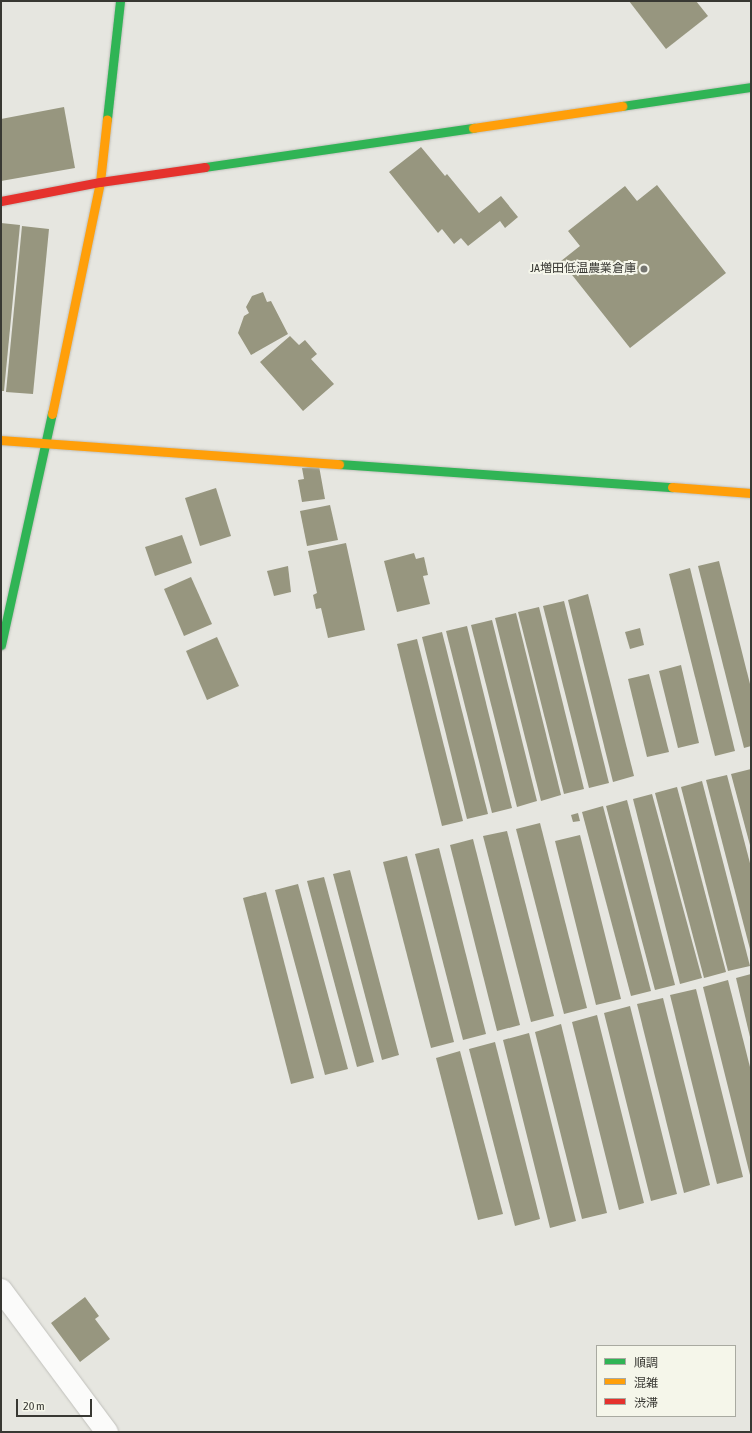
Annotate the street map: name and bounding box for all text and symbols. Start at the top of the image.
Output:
place label: JA増田低温農業倉庫 [530,262,636,276]
marker: JA増田低温農業倉庫 [639,264,649,274]
legend [596,1345,736,1417]
text: 順調 [634,1356,658,1370]
text: 混雑 [634,1376,658,1390]
scale bar [18,1391,94,1417]
text: 渋滞 [634,1396,658,1410]
text: 20 m [23,1399,45,1413]

